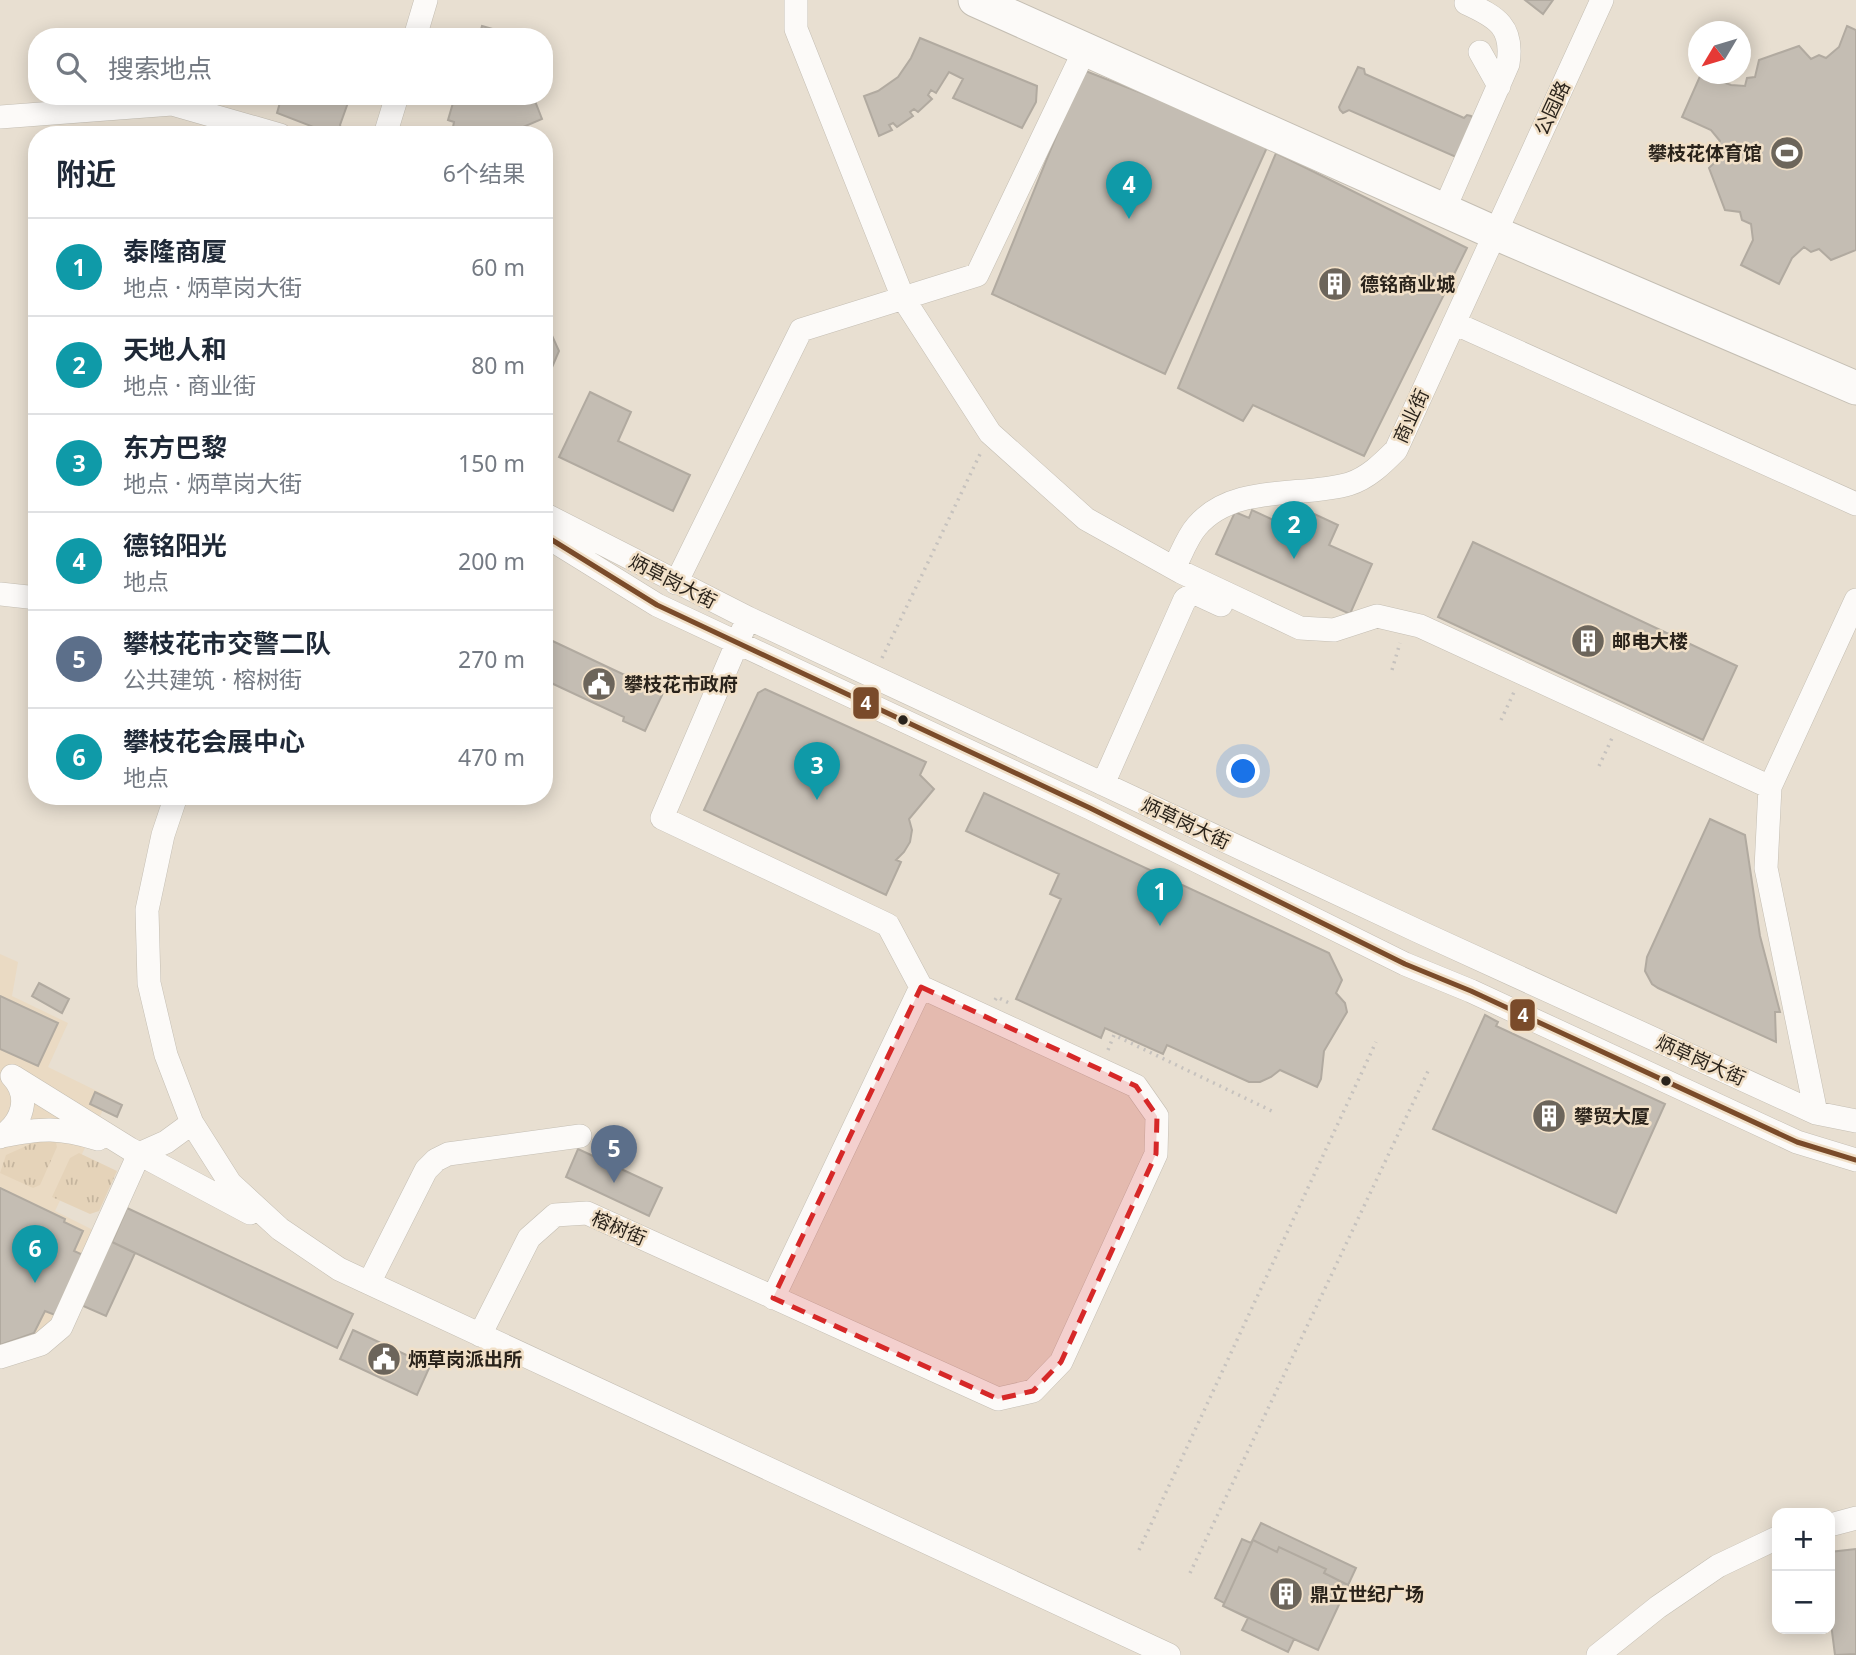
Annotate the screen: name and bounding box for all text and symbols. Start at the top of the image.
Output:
north arrow [1688,21,1751,84]
search box [28,28,553,105]
icon: search [52,48,90,86]
text: 搜索地点 [108,50,212,86]
street label: 公园路 [1528,77,1576,139]
sports icon: 攀枝花体育馆 [1768,134,1806,172]
place label: 攀枝花体育馆 [1648,140,1762,166]
text: 附近 [56,153,116,194]
text: 6个结果 [443,157,525,189]
pin: 4 [1106,161,1152,219]
text: 泰隆商厦 [123,233,227,269]
text: 1 [72,251,86,283]
text: 60 m [471,251,525,283]
building icon: 德铭商业城 [1316,265,1354,303]
text: 地点 · 炳草岗大街 [123,271,302,303]
place label: 德铭商业城 [1360,271,1455,297]
text: 天地人和 [123,331,227,367]
text: 2 [72,349,86,381]
text: 80 m [471,349,525,381]
text: 地点 · 商业街 [123,369,256,401]
street label: 商业街 [1387,385,1435,447]
text: 东方巴黎 [123,429,227,465]
text: 3 [72,447,86,479]
text: 150 m [458,447,525,479]
text: 地点 · 炳草岗大街 [123,467,302,499]
pin: 2 [1271,501,1317,559]
text: 德铭阳光 [123,527,227,563]
text: 4 [72,545,86,577]
text: 200 m [458,545,525,577]
street label: 炳草岗大街 [625,548,721,614]
text: 地点 [123,565,169,597]
building icon: 邮电大楼 [1569,622,1607,660]
text: 攀枝花市交警二队 [123,625,331,661]
place label: 邮电大楼 [1612,628,1688,654]
text: 5 [72,643,86,675]
text: 270 m [458,643,525,675]
text: 公共建筑 · 榕树街 [123,663,302,695]
public building icon: 攀枝花市政府 [580,665,618,703]
place label: 攀枝花市政府 [624,671,738,697]
line badge: 4 [852,686,880,720]
text: 4 [861,690,872,716]
unlabelled marker [896,713,910,727]
text: 攀枝花会展中心 [123,723,305,759]
text: 6 [72,741,86,773]
text: 470 m [458,741,525,773]
pin: 3 [794,742,840,800]
your location [1226,754,1260,788]
text: 地点 [123,761,169,793]
street label: 炳草岗大街 [1137,791,1235,855]
pin: 1 [1137,868,1183,926]
line badge: 4 [1509,998,1536,1032]
text: 4 [1518,1002,1529,1028]
street label: 炳草岗大街 [1652,1029,1750,1091]
unlabelled marker [1659,1074,1673,1088]
building icon: 攀贸大厦 [1530,1097,1568,1135]
place label: 攀贸大厦 [1574,1103,1650,1129]
pin: 5 [591,1125,637,1183]
street label: 榕树街 [588,1205,650,1251]
pin: 6 [12,1225,58,1283]
public building icon: 炳草岗派出所 [365,1340,403,1378]
place label: 炳草岗派出所 [408,1346,522,1372]
map controls [1772,1508,1835,1634]
button: + [1772,1508,1835,1571]
button: − [1772,1571,1835,1634]
building icon: 鼎立世纪广场 [1267,1575,1305,1613]
place label: 鼎立世纪广场 [1310,1581,1424,1607]

